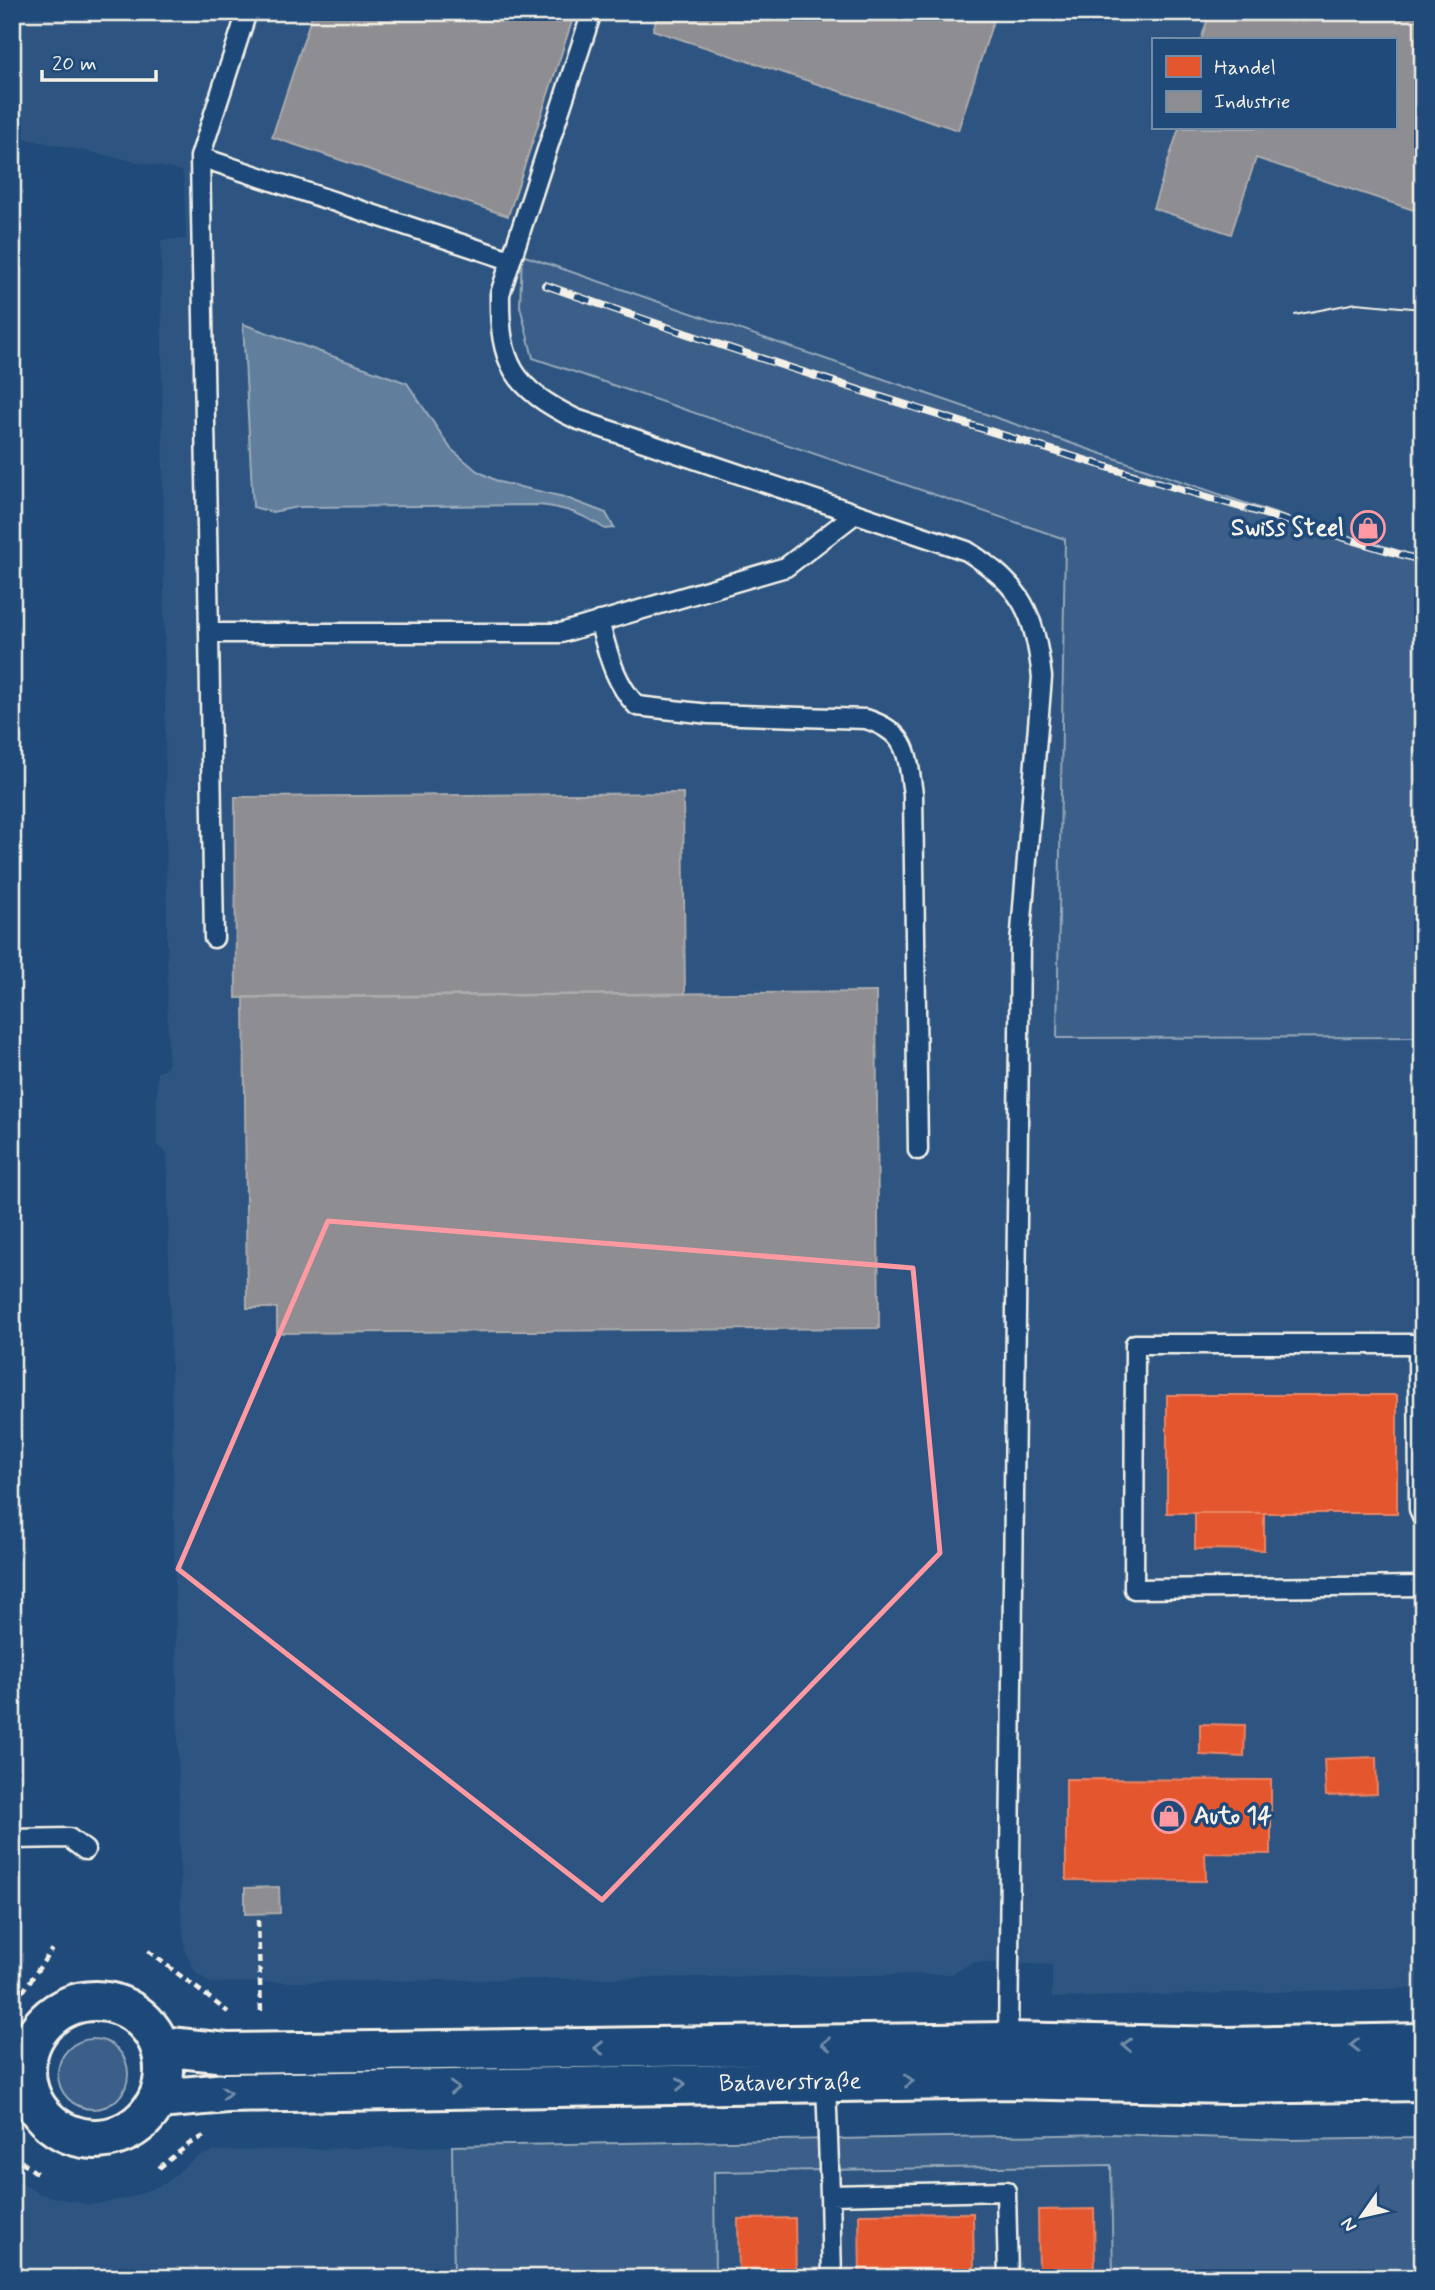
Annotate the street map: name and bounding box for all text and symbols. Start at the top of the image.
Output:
scale bar [42,38,156,82]
legend [1152,38,1396,130]
text: 20 m [52,50,97,78]
text: Handel [1214,54,1276,82]
text: Industrie [1214,88,1290,116]
shop icon: Swiss Steel [1349,509,1387,547]
place label: Swiss Steel [1231,513,1344,544]
shop icon: Auto 14 [1150,1797,1188,1835]
place label: Auto 14 [1194,1801,1272,1832]
one-way arrow [820,2037,831,2052]
one-way arrow [1121,2037,1132,2052]
one-way arrow [1349,2037,1359,2053]
one-way arrow [593,2040,603,2056]
street label: Bataverstraße [719,2066,862,2100]
one-way arrow [903,2073,914,2088]
one-way arrow [676,2077,687,2092]
one-way arrow [448,2081,459,2096]
one-way arrow [221,2086,232,2101]
north arrow [1326,2182,1396,2252]
text: N [1335,2212,1363,2237]

